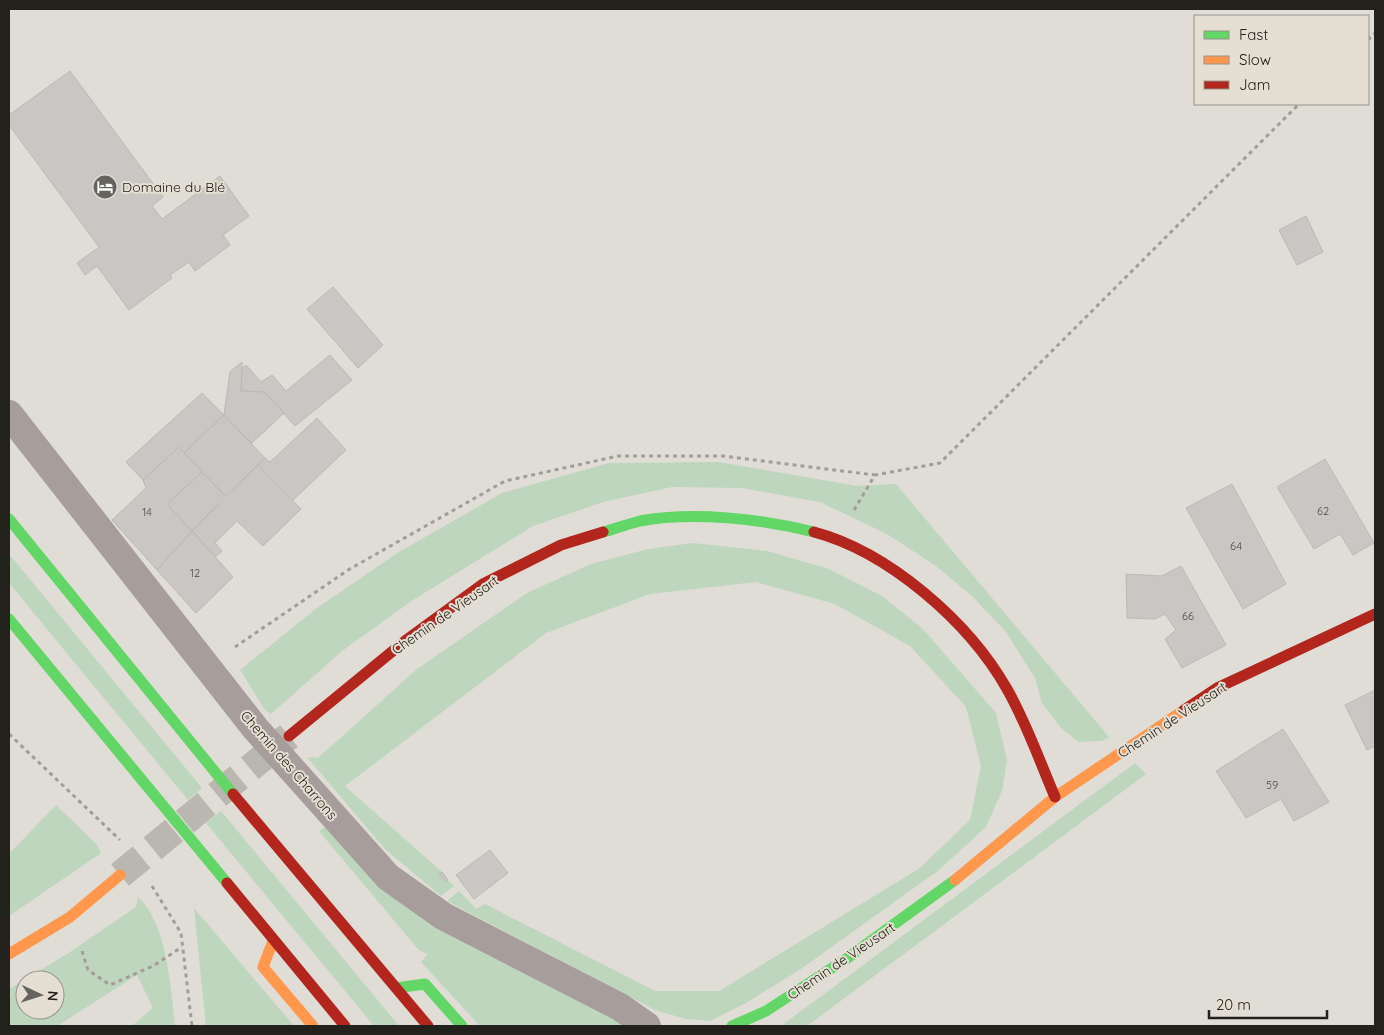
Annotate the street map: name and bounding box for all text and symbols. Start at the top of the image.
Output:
legend [1194,15,1369,105]
text: Fast [1239,25,1268,44]
text: Slow [1239,50,1271,69]
text: Jam [1239,75,1270,94]
hotel icon: Domaine du Blé [92,174,118,200]
place label: Domaine du Blé [122,178,225,196]
house number: 62 [1317,504,1329,518]
house number: 14 [142,505,152,519]
house number: 64 [1230,539,1242,553]
house number: 12 [190,566,200,580]
street label: Chemin de Vieusart [388,571,502,659]
house number: 66 [1182,609,1194,623]
street label: Chemin de Vieusart [1114,678,1230,762]
street label: Chemin des Charrons [237,707,341,823]
house number: 59 [1266,778,1278,792]
street label: Chemin de Vieusart [784,918,899,1004]
north arrow [15,970,65,1020]
scale bar [1209,988,1326,1020]
text: N [44,990,62,1002]
text: 20 m [1216,995,1251,1014]

